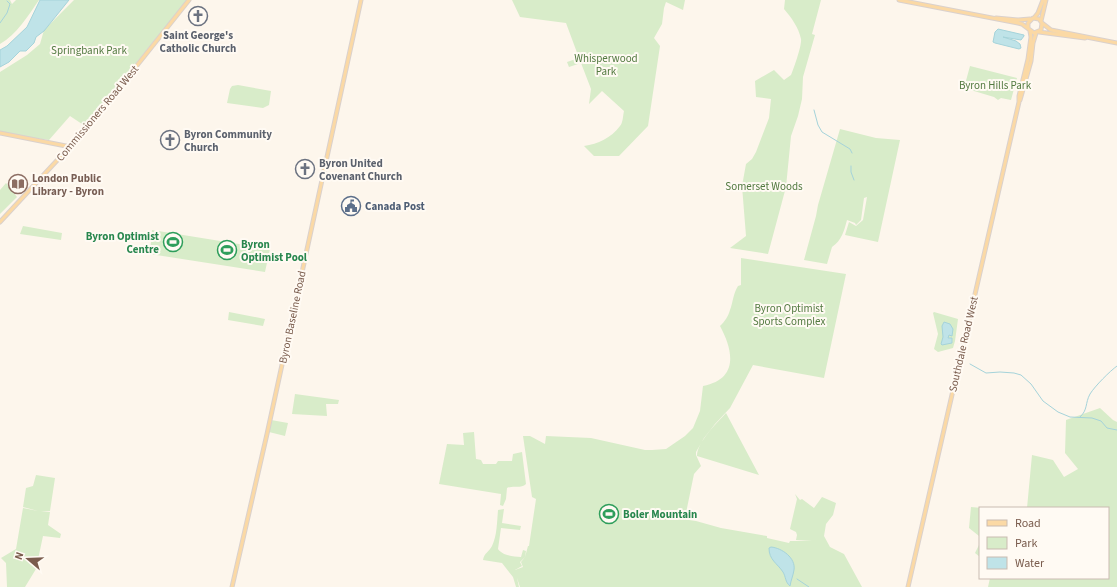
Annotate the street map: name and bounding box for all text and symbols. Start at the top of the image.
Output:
church icon: Saint George's Catholic Church [187,5,209,27]
place label: Saint George's Catholic Church [160,28,236,56]
park label: Springbank Park [51,43,127,58]
park label: Whisperwood Park [574,51,638,79]
street label: Commissioners Road West [53,62,142,165]
park label: Byron Hills Park [959,78,1032,93]
place label: Byron Community Church [184,127,272,155]
church icon: Byron Community Church [159,129,181,151]
place label: Byron United Covenant Church [319,156,402,184]
church icon: Byron United Covenant Church [294,158,316,180]
place label: London Public Library - Byron [32,171,104,199]
library icon: London Public Library - Byron [7,173,29,195]
park label: Somerset Woods [725,179,803,194]
public building icon: Canada Post [340,195,362,217]
place label: Canada Post [365,199,426,214]
place label: Byron Optimist Centre [86,229,160,257]
sports icon: Byron Optimist Centre [162,231,184,253]
place label: Byron Optimist Pool [241,237,308,265]
sports icon: Byron Optimist Pool [216,239,238,261]
street label: Byron Baseline Road [275,269,310,365]
street label: Southdale Road West [945,295,982,393]
park label: Byron Optimist Sports Complex [753,301,825,329]
sports icon: Boler Mountain [598,503,620,525]
place label: Boler Mountain [623,507,697,522]
legend [979,507,1109,579]
text: Road [1015,515,1041,532]
text: Park [1015,535,1037,552]
north arrow [8,539,48,579]
text: N [11,550,27,562]
text: Water [1015,555,1045,572]

